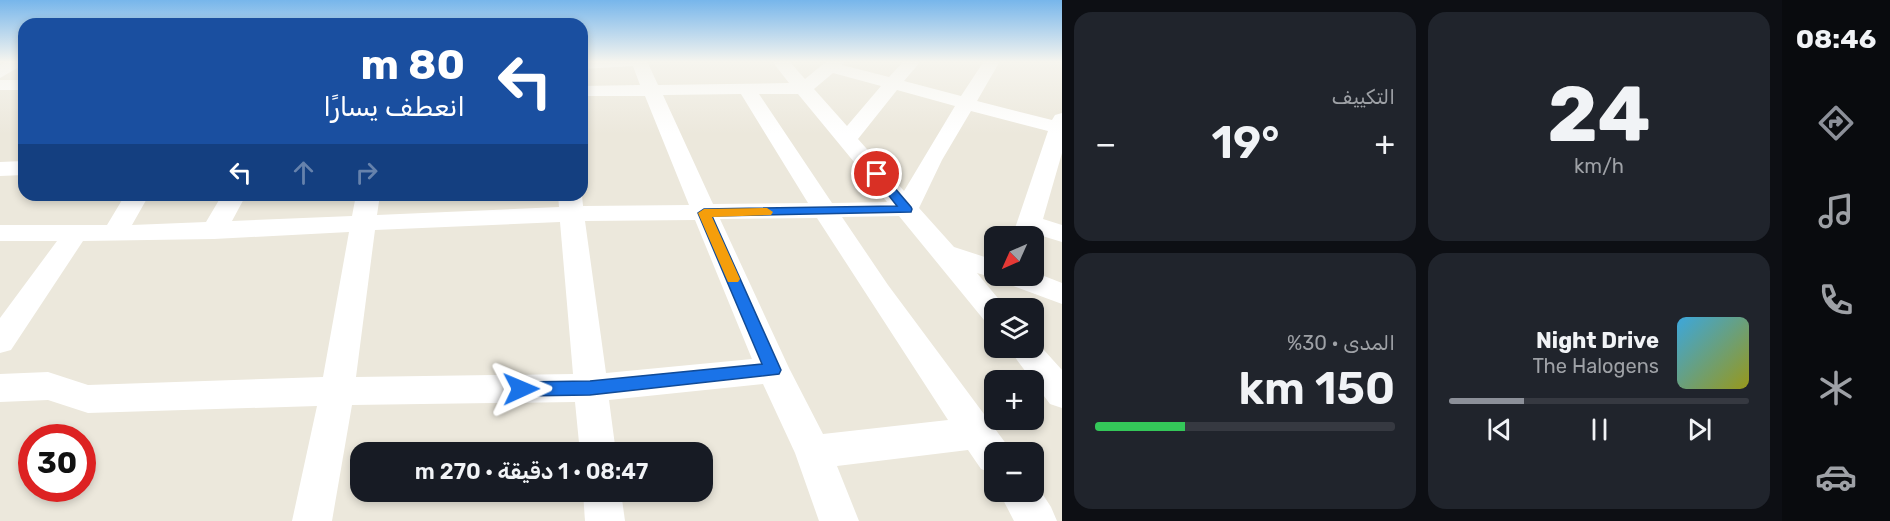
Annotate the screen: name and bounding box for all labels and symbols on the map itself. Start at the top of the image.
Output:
pin [851,148,902,199]
north arrow [984,226,1044,286]
position arrow [489,357,553,421]
speed limit sign: 30 [18,424,96,502]

